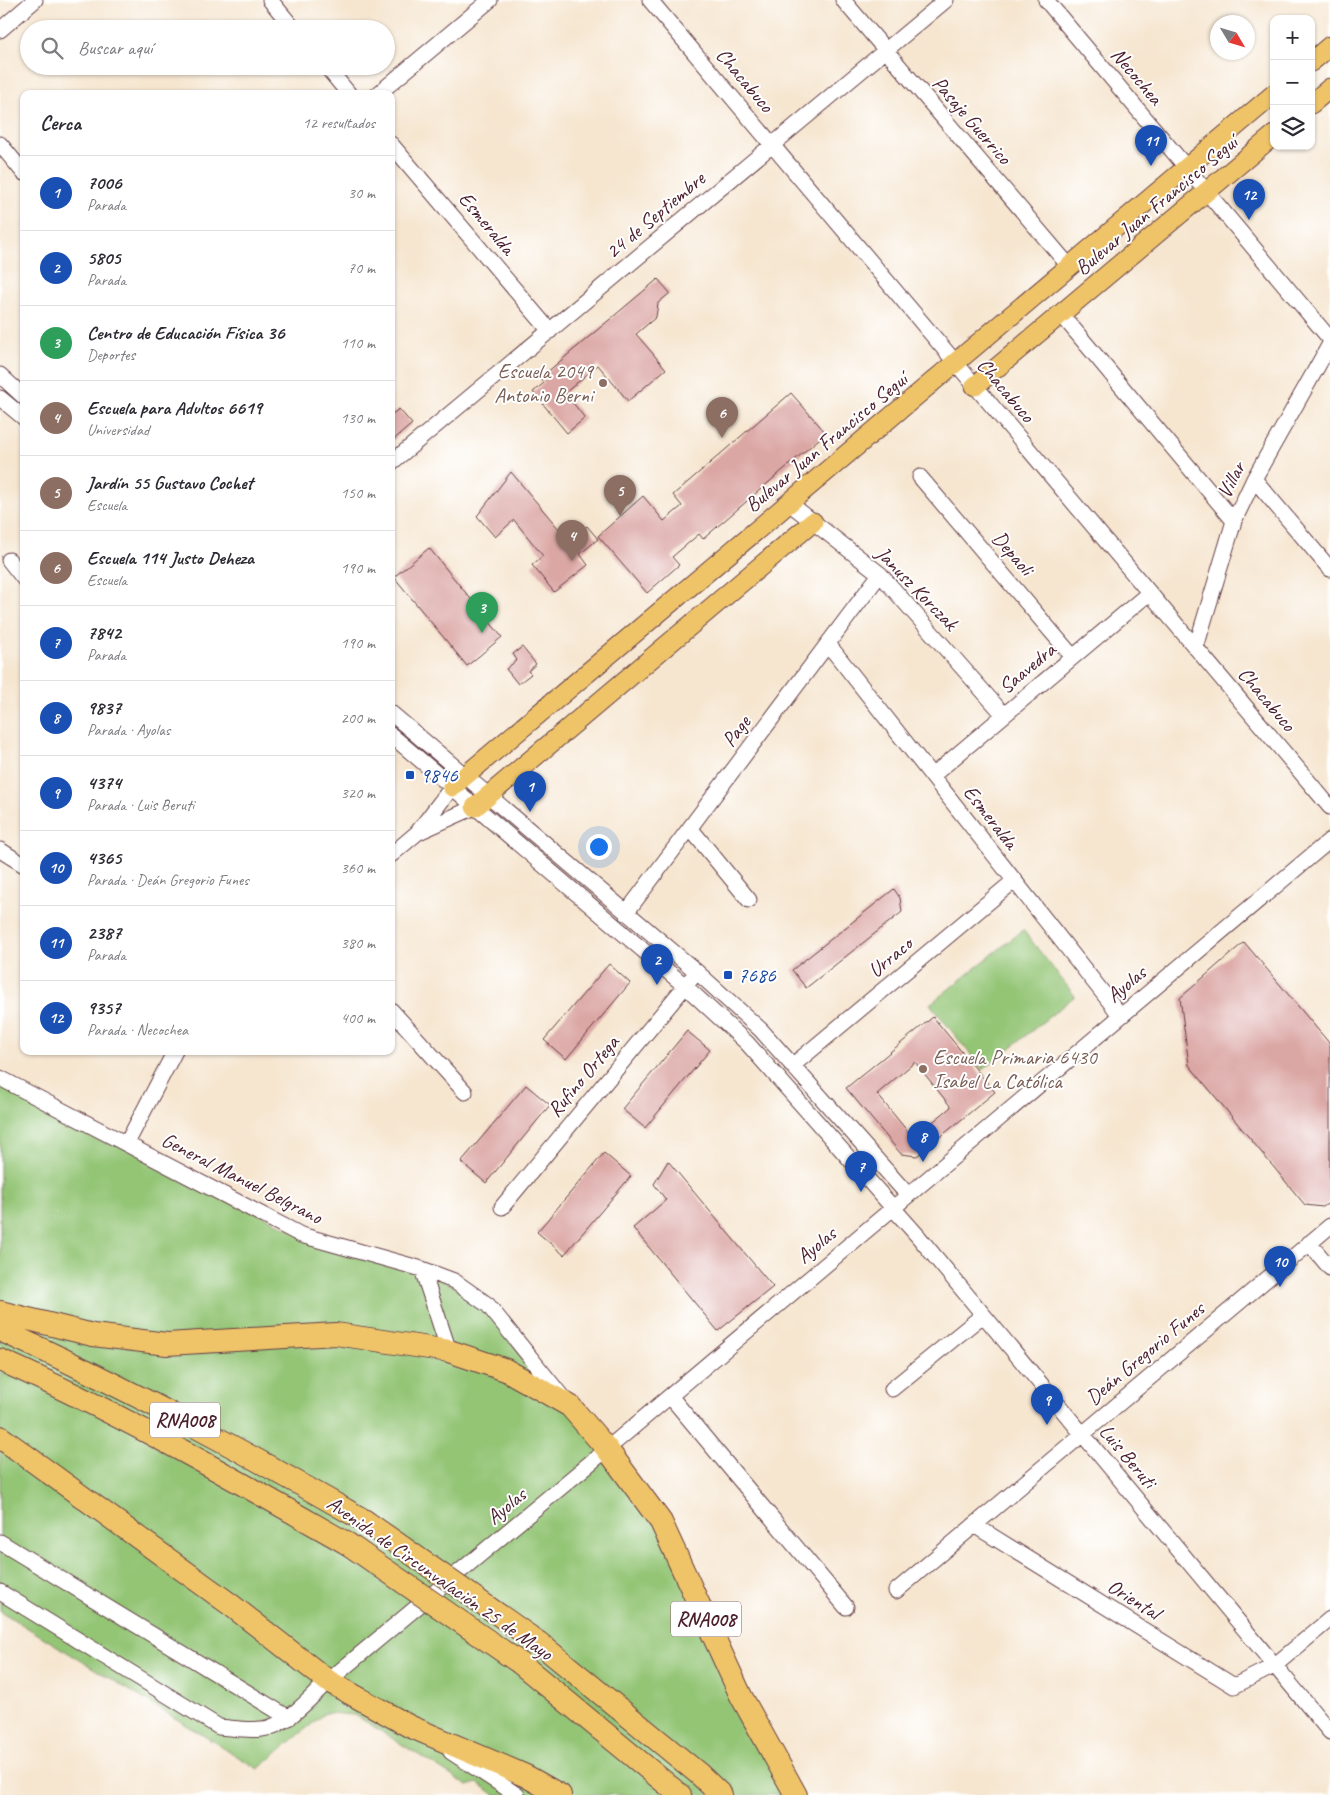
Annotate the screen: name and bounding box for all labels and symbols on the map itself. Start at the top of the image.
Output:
north arrow [1210,15,1255,60]
street label: Chacabuco [710,42,781,119]
street label: Necochea [1105,42,1170,112]
street label: Pasaje Guerrico [927,71,1018,171]
pin: 11 [1135,125,1167,166]
street label: Bulevar Juan Francisco Seguí [1069,127,1246,281]
street label: 24 de Septiembre [600,165,711,264]
pin: 12 [1233,179,1265,220]
street label: Esmeralda [453,186,522,262]
street label: Chacabuco [971,352,1042,429]
place label: Escuela 2049 Antonio Berni [494,358,596,408]
street label: Bulevar Juan Francisco Seguí [739,364,916,518]
marker: Escuela 2049 Antonio Berni [597,377,609,389]
pin: 6 [706,397,738,438]
street label: Villar [1211,456,1252,503]
pin: 5 [604,475,636,516]
pin: 4 [556,520,588,561]
street label: Depaoli [987,525,1041,583]
street label: Janusz Korczak [870,540,965,637]
pin: 3 [466,592,498,633]
street label: Saavedra [993,636,1062,699]
street label: Chacabuco [1232,661,1303,738]
street label: Page [716,709,757,752]
place label: 9846 [420,762,458,788]
marker: 9846 [404,769,416,781]
pin: 1 [514,771,546,812]
street label: Esmeralda [958,780,1026,856]
your location [586,834,612,860]
street label: Urraco [863,929,919,983]
pin: 2 [641,944,673,985]
street label: Ayolas [1101,959,1153,1008]
place label: 7686 [738,962,776,988]
marker: 7686 [722,969,734,981]
street label: Rufino Ortega [541,1029,626,1122]
place label: Escuela Primaria 6430 Isabel La Católica [933,1044,1098,1094]
marker: Escuela Primaria 6430 Isabel La Católica [917,1063,929,1075]
pin: 8 [907,1121,939,1162]
street label: General Manuel Belgrano [157,1126,328,1230]
pin: 7 [845,1151,877,1192]
street label: Ayolas [791,1220,843,1269]
pin: 10 [1264,1246,1296,1287]
street label: Deán Gregorio Funes [1080,1295,1211,1410]
pin: 9 [1031,1384,1063,1425]
road number: RNA008 [150,1402,220,1438]
street label: Luis Beruti [1094,1419,1164,1496]
street label: Ayolas [481,1481,533,1530]
street label: Avenida de Circunvalación 25 de Mayo [322,1490,559,1667]
street label: Oriental [1103,1573,1168,1627]
road number: RNA008 [671,1602,741,1636]

